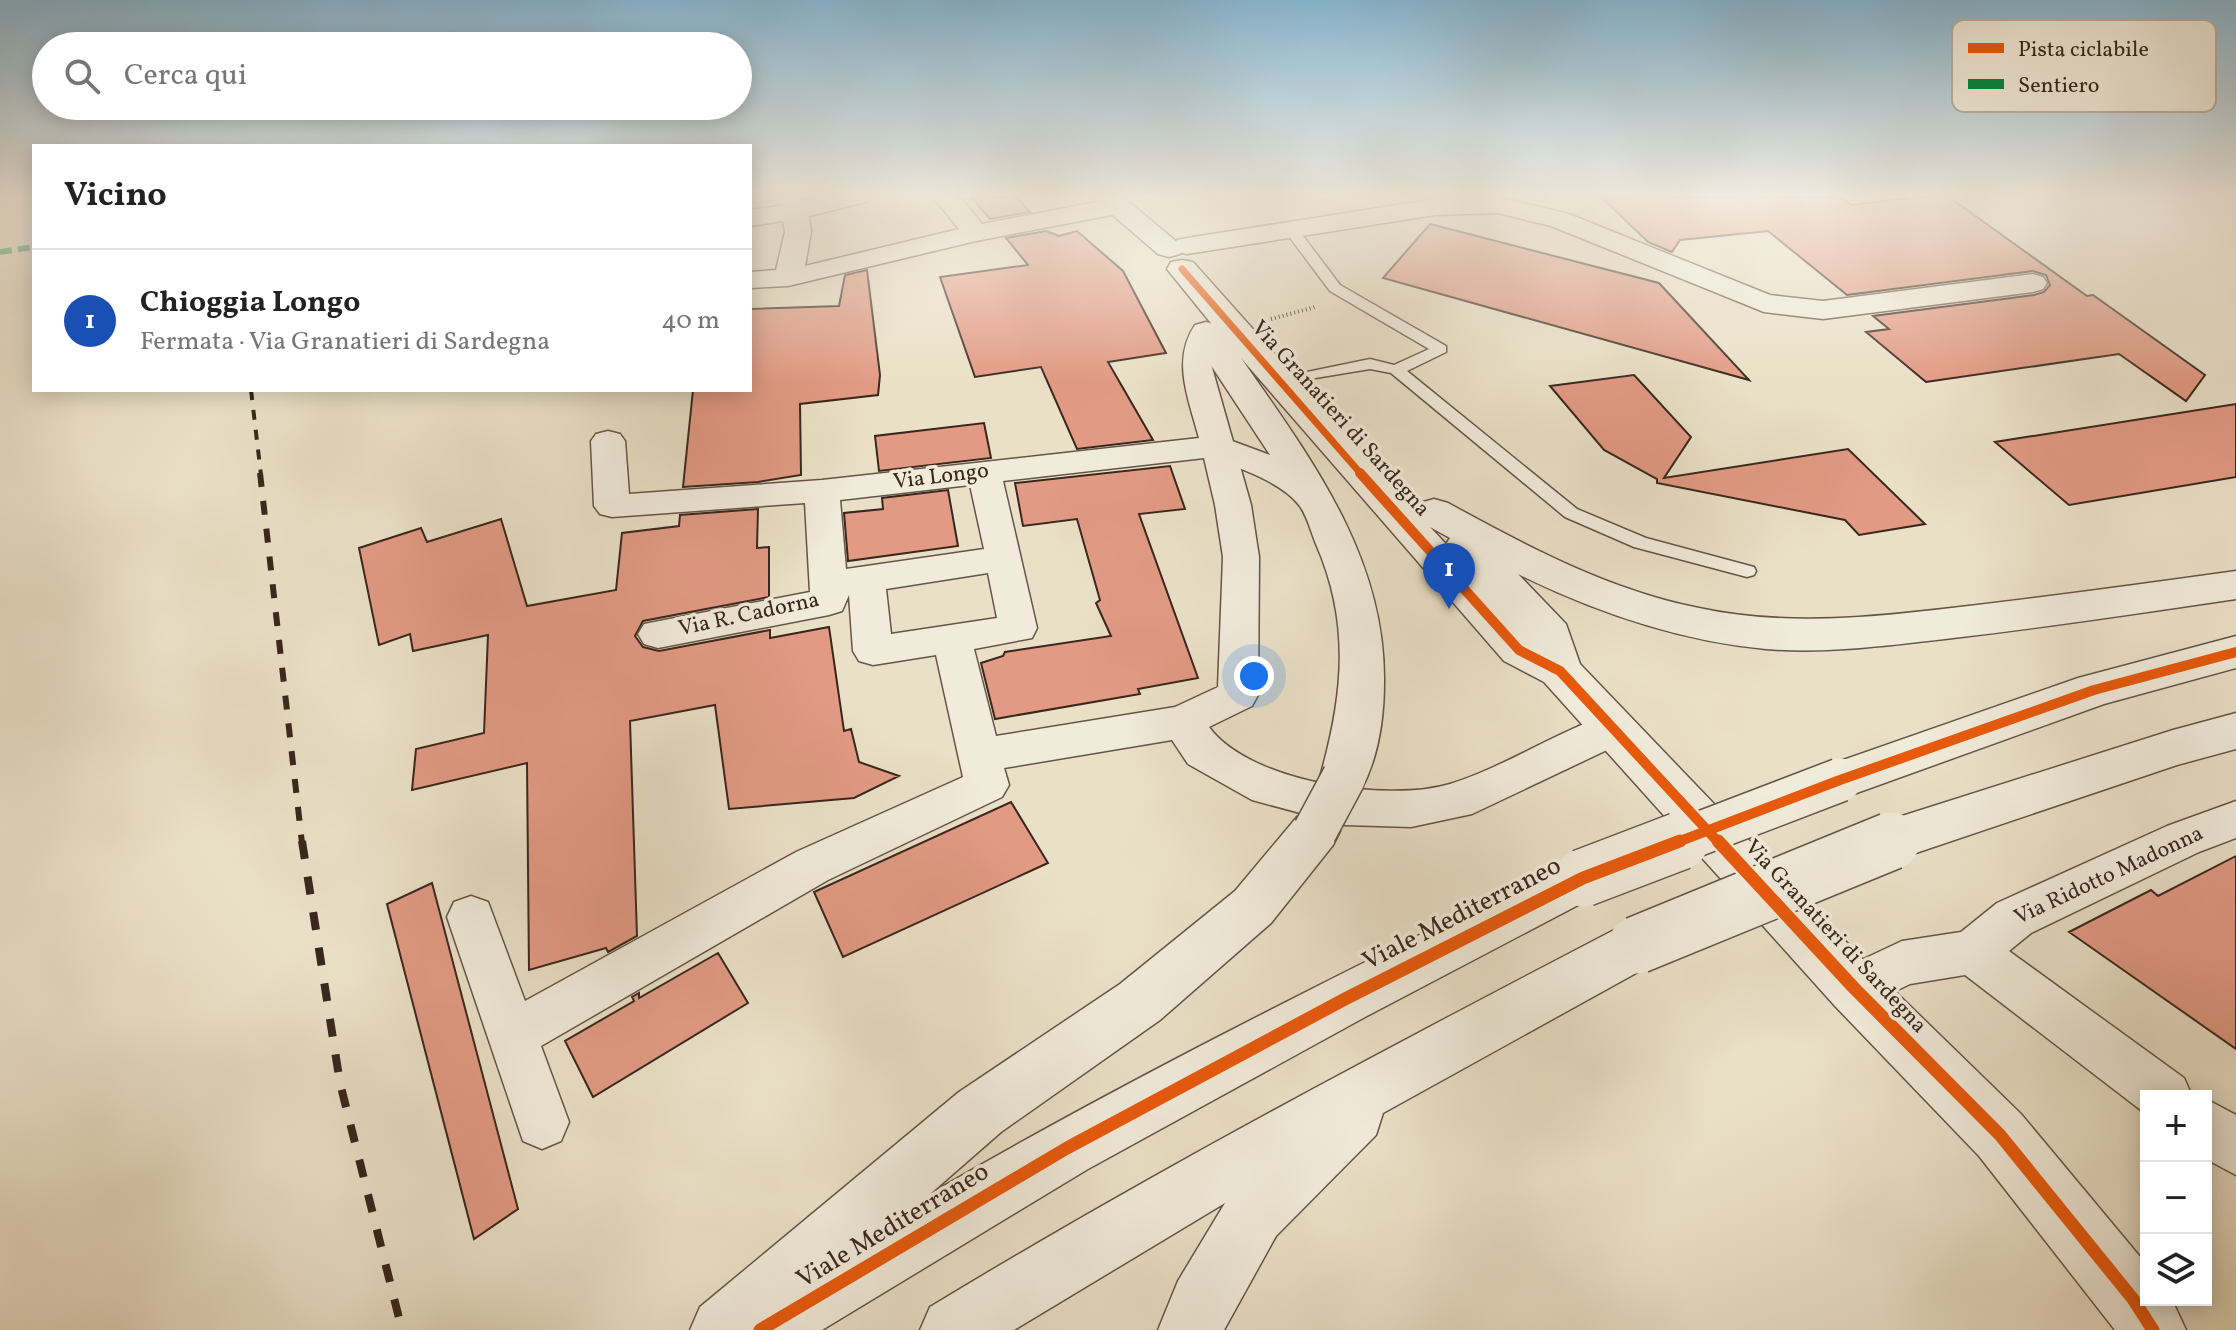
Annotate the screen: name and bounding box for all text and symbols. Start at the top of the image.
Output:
legend [1952,20,2216,112]
search box [32,32,752,120]
text: Pista ciclabile [2018,35,2149,66]
icon: search [60,54,104,98]
text: Cerca qui [124,55,247,97]
text: Sentiero [2018,71,2099,102]
text: Vicino [64,173,167,220]
text: Chioggia Longo [140,282,361,324]
text: 1 [85,303,95,339]
text: 40 m [661,303,720,339]
street label: Via Granatieri di Sardegna [1243,314,1437,524]
text: Fermata · Via Granatieri di Sardegna [140,324,550,360]
street label: Via Longo [891,456,991,498]
pin: 1 [1423,543,1475,609]
street label: Via R. Cadorna [676,585,822,645]
your location [1234,656,1274,696]
street label: Via Ridotto Madonna [2009,818,2209,934]
street label: Via Granatieri di Sardegna [1737,833,1933,1041]
street label: Viale Mediterraneo [1356,848,1568,980]
map controls [2140,1090,2212,1306]
button: + [2140,1090,2212,1162]
street label: Viale Mediterraneo [790,1154,996,1298]
button: − [2140,1162,2212,1234]
button: layers [2140,1234,2212,1306]

